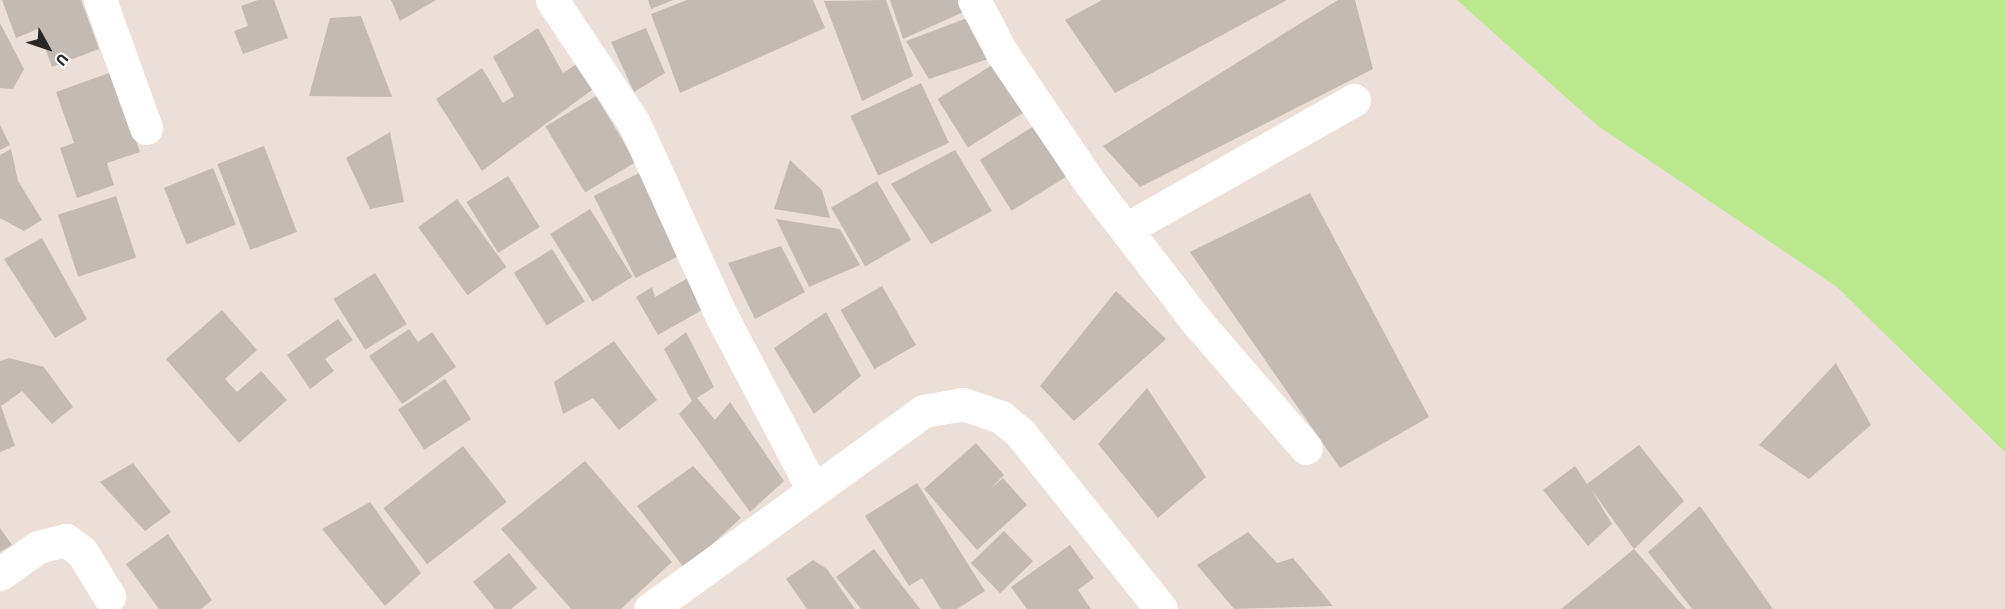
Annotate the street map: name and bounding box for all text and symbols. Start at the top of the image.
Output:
north arrow [18,18,78,78]
text: U [50,48,74,71]

